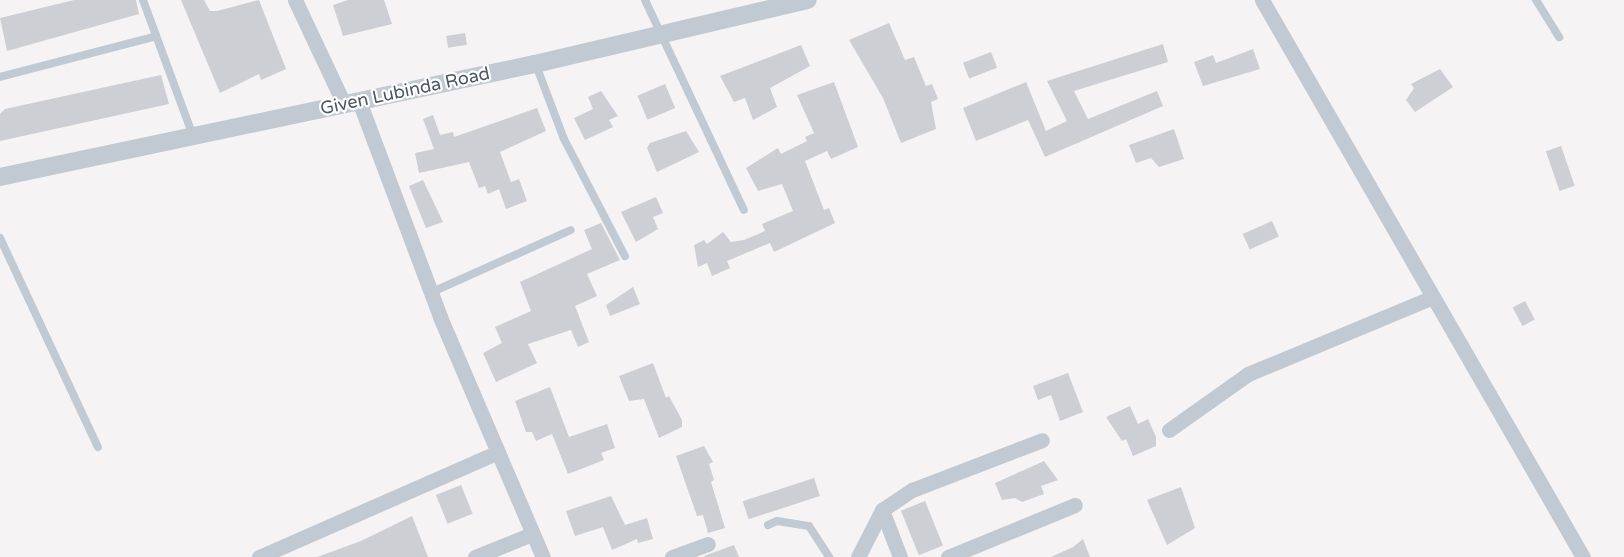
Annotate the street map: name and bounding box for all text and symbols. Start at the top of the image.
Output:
street label: Given Lubinda Road [318,62,492,120]

